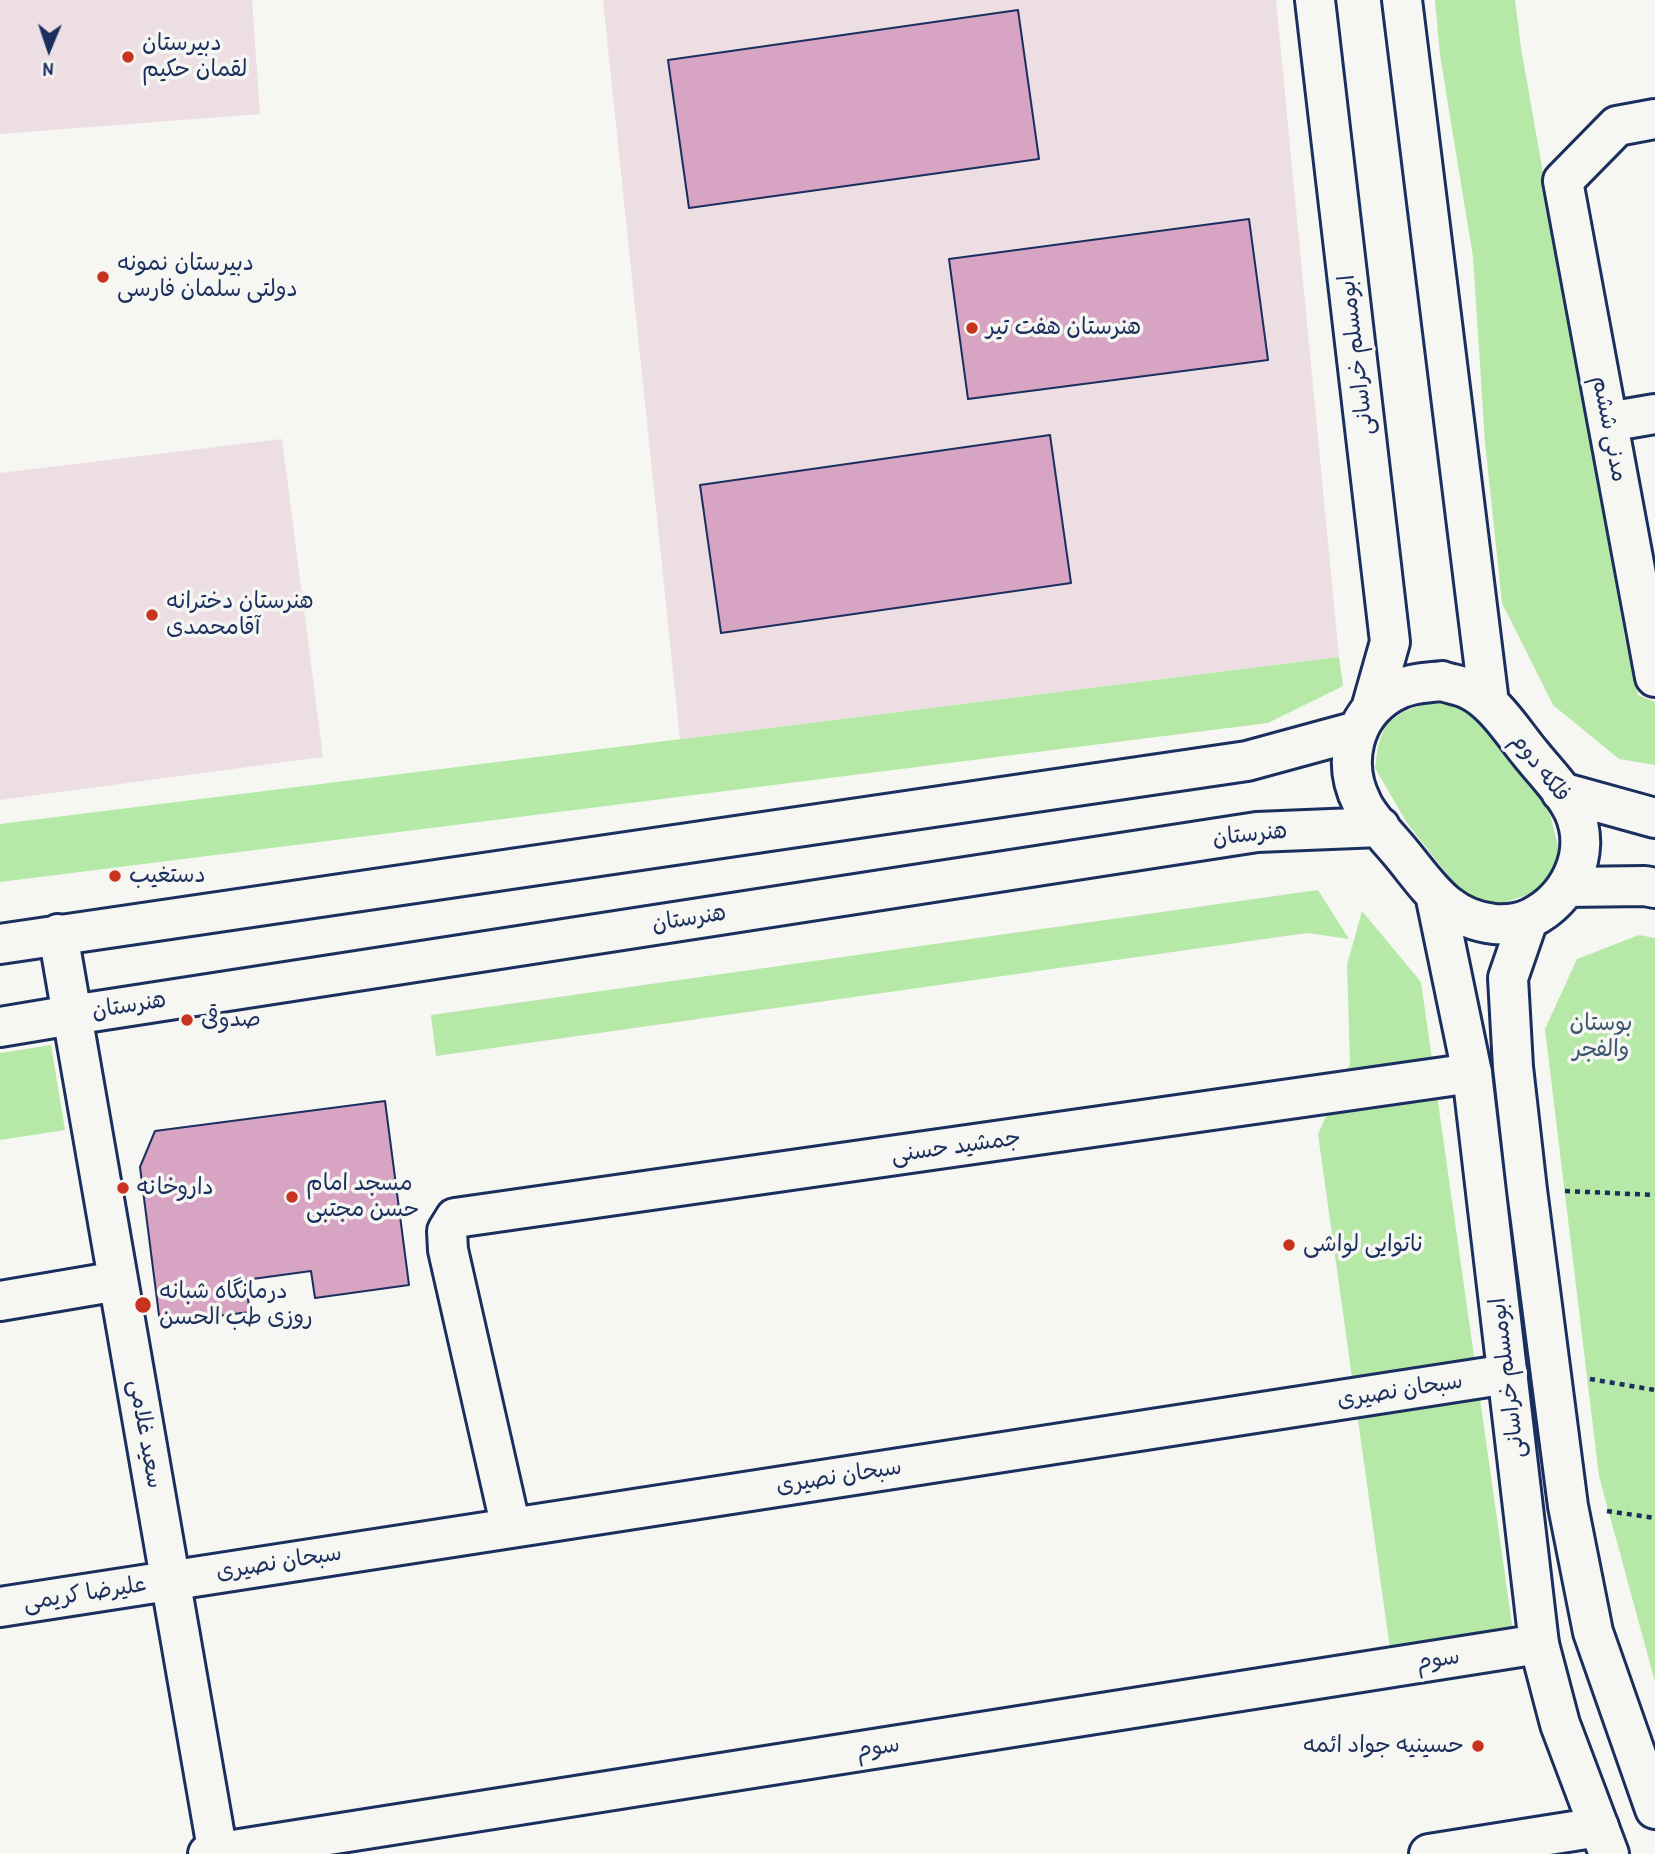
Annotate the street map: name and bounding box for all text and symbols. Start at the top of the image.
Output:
north arrow [14,14,84,84]
place label: دبیرستان لقمان حکیم [142,30,247,84]
marker: دبیرستان لقمان حکیم [120,49,136,65]
text: N [43,57,54,83]
place label: دبیرستان نمونه دولتی سلمان فارسی [117,250,298,304]
marker: دبیرستان نمونه دولتی سلمان فارسی [95,269,111,285]
street label: ابومسلم خراسانی [1333,273,1381,437]
place label: هنرستان هفت تیر [986,314,1141,342]
marker: هنرستان هفت تیر [964,320,980,336]
street label: مدنی ششم [1585,374,1633,484]
place label: هنرستان دخترانه آقامحمدی [166,588,314,642]
marker: هنرستان دخترانه آقامحمدی [144,607,160,623]
street label: فلکه دوم [1504,728,1576,808]
street label: هنرستان [1211,817,1289,853]
place label: دستغیب [129,862,206,890]
marker: دستغیب [107,868,123,884]
street label: هنرستان [650,900,728,938]
street label: هنرستان [90,987,168,1025]
place label: صدوقی [201,1006,261,1034]
park label: بوستان والفجر [1570,1010,1632,1064]
marker: صدوقی [179,1012,195,1028]
street label: جمشید حسنی [889,1124,1023,1170]
place label: مسجد امام حسن مجتبی [306,1170,420,1224]
place label: داروخانه [137,1174,214,1202]
marker: داروخانه [115,1180,131,1196]
marker: مسجد امام حسن مجتبی [284,1189,300,1205]
place label: ناتوایی لواشی [1303,1231,1423,1259]
marker: ناتوایی لواشی [1281,1237,1297,1253]
place label: درمانگاه شبانه روزی طب الحسن [159,1278,313,1332]
marker: درمانگاه شبانه روزی طب الحسن [133,1295,153,1315]
street label: ابومسلم خراسانی [1484,1296,1532,1460]
street label: سبحان نصیری [1335,1367,1465,1415]
street label: سعید غلامی [122,1377,168,1491]
street label: سبحان نصیری [774,1453,904,1501]
street label: سبحان نصیری [214,1539,344,1587]
street label: علیرضا کریمی [21,1571,149,1617]
street label: سوم [1414,1643,1462,1677]
street label: سوم [854,1731,902,1765]
place label: حسینیه جواد ائمه [1303,1732,1464,1760]
marker: حسینیه جواد ائمه [1470,1738,1486,1754]

